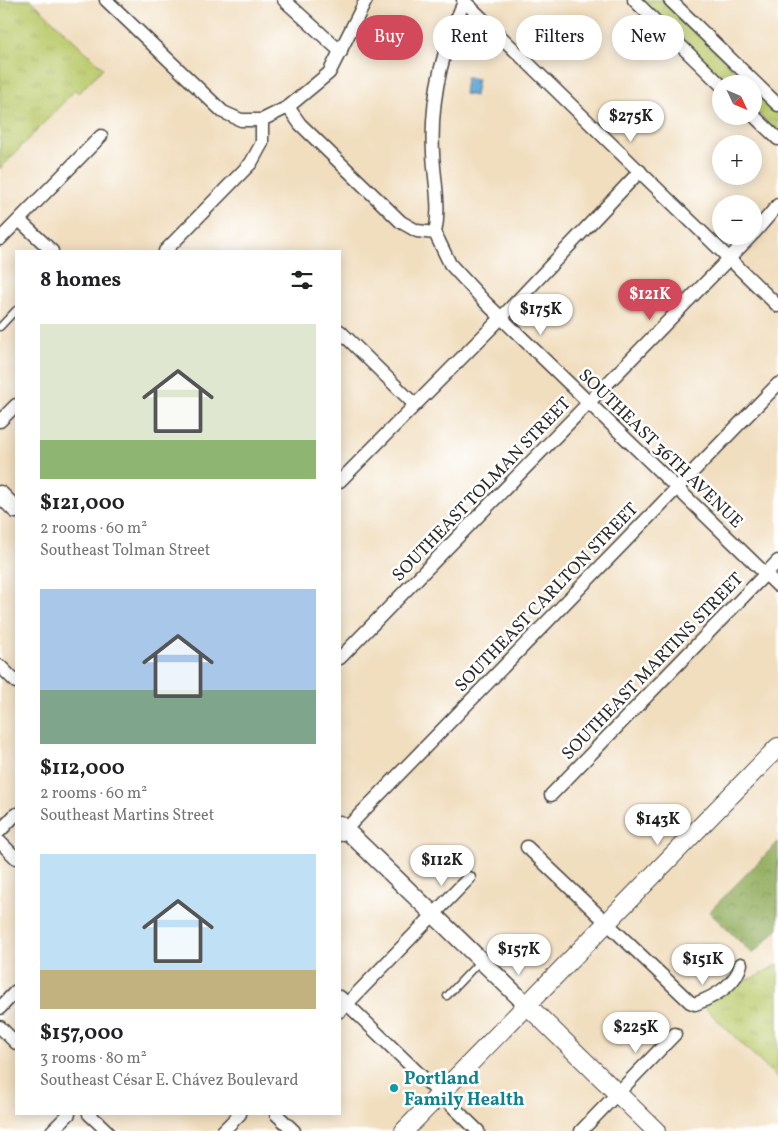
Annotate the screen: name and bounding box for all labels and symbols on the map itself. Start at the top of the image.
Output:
north arrow [712,75,762,125]
pin: $275K [596,100,666,143]
pin: $121K [615,278,685,321]
pin: $175K [506,294,576,336]
street label: SOUTHEAST 36TH AVENUE [572,364,748,535]
street label: SOUTHEAST TOLMAN STREET [387,392,577,588]
street label: SOUTHEAST CARLTON STREET [450,497,645,698]
street label: SOUTHEAST MARTINS STREET [556,567,750,766]
pin: $143K [623,804,693,846]
pin: $112K [407,844,477,887]
pin: $157K [484,934,554,976]
pin: $151K [668,944,738,986]
pin: $225K [601,1012,671,1054]
place label: Portland Family Health [404,1067,525,1113]
marker: Portland Family Health [388,1082,400,1094]

